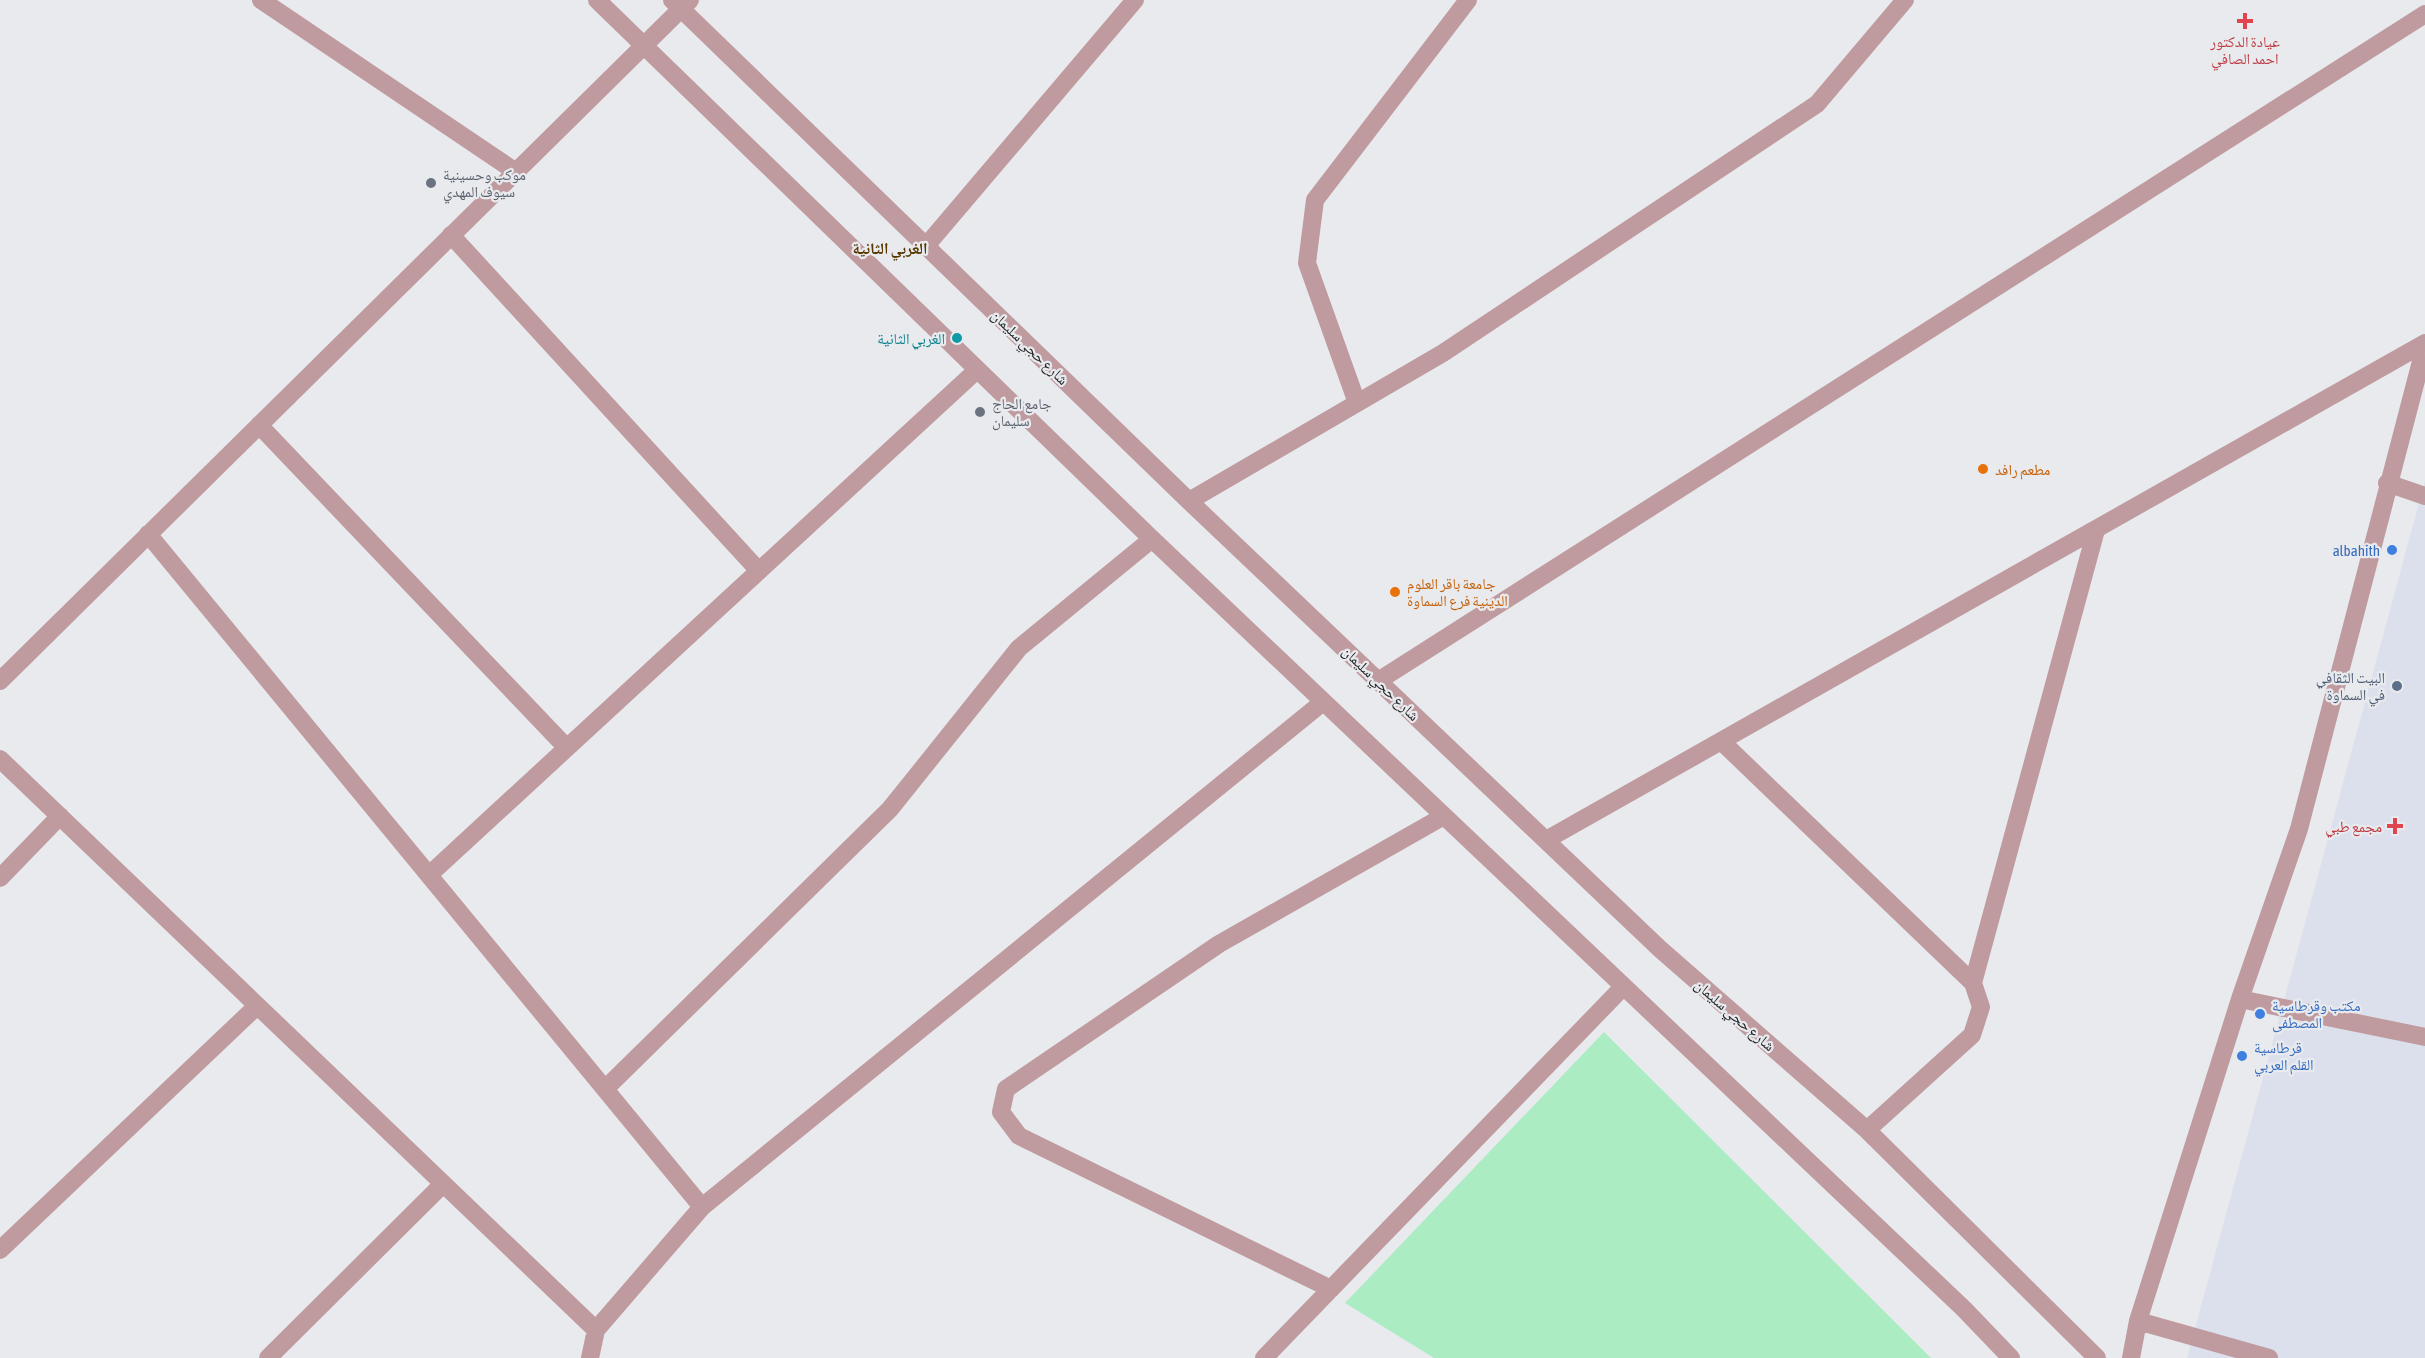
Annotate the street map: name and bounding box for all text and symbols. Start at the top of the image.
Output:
marker: عيادة الدكتور احمد الصافي [2236,12,2254,30]
place label: عيادة الدكتور احمد الصافي [2209,33,2280,70]
place label: موكب وحسينية سيوف المهدي [443,166,526,203]
marker: موكب وحسينية سيوف المهدي [424,176,438,190]
district label: الغربي الثانية [852,239,928,261]
street label: شارع حجي سليمان [985,306,1072,391]
place label: الغربي الثانية [877,330,945,350]
marker: الغربي الثانية [950,331,964,345]
place label: جامع الحاج سليمان [992,395,1052,431]
marker: جامع الحاج سليمان [973,405,987,419]
place label: مطعم رافد [1995,461,2050,480]
marker: مطعم رافد [1976,462,1990,476]
place label: albahith [2333,542,2380,559]
marker: albahith [2385,543,2399,557]
place label: جامعة باقر العلوم الدينية فرع السماوة [1407,575,1508,611]
marker: جامعة باقر العلوم الدينية فرع السماوة [1388,585,1402,599]
street label: شارع حجي سليمان [1336,642,1423,727]
place label: البيت الثقافي في السماوة [2316,669,2385,706]
marker: البيت الثقافي في السماوة [2390,679,2404,693]
marker: مجمع طبي [2386,817,2404,835]
place label: مجمع طبي [2325,818,2382,838]
street label: شارع حجي سليمان [1689,976,1778,1057]
place label: مكتب وقرطاسية المصطفى [2272,997,2361,1033]
marker: مكتب وقرطاسية المصطفى [2253,1007,2267,1021]
place label: قرطاسية القلم العربي [2254,1039,2314,1076]
marker: قرطاسية القلم العربي [2235,1049,2249,1063]

